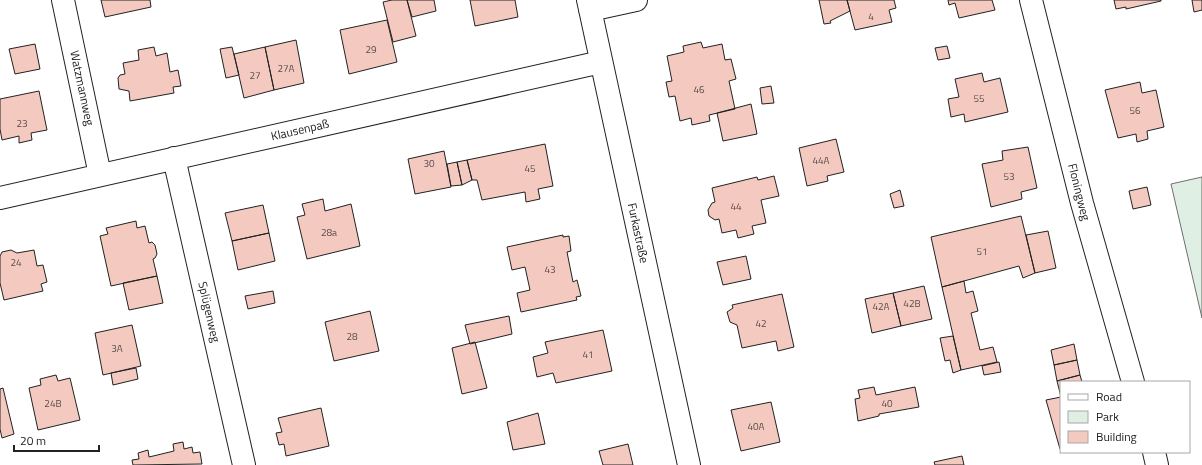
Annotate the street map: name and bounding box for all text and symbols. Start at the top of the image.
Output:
house number: 4 [868,9,874,24]
house number: 29 [365,42,377,57]
street label: Watzmannweg [65,49,100,127]
house number: 27A [277,61,295,76]
house number: 27 [249,68,261,83]
house number: 46 [693,82,705,97]
house number: 55 [973,91,985,106]
house number: 56 [1129,103,1141,118]
street label: Klausenpaß [269,114,331,145]
house number: 23 [16,116,28,131]
house number: 44A [812,153,830,168]
house number: 30 [423,156,435,171]
house number: 45 [524,161,536,176]
street label: Floningweg [1063,161,1096,223]
house number: 53 [1003,169,1015,184]
house number: 44 [730,199,742,214]
street label: Furkastraße [623,201,654,265]
house number: 28a [321,225,337,240]
house number: 51 [976,244,988,259]
house number: 24 [10,255,22,270]
house number: 43 [544,262,556,277]
street label: Splügenweg [193,280,226,344]
house number: 42B [903,296,921,311]
house number: 42A [872,299,890,314]
house number: 42 [755,316,767,331]
house number: 28 [346,329,358,344]
house number: 3A [111,341,123,356]
house number: 41 [582,347,594,362]
legend [1060,381,1190,453]
text: Road [1096,387,1122,406]
house number: 24B [44,396,62,411]
house number: 40 [881,396,893,411]
text: Park [1096,407,1119,426]
house number: 40A [747,419,765,434]
scale bar [14,427,99,453]
text: Building [1096,427,1137,446]
text: 20 m [20,431,46,450]

